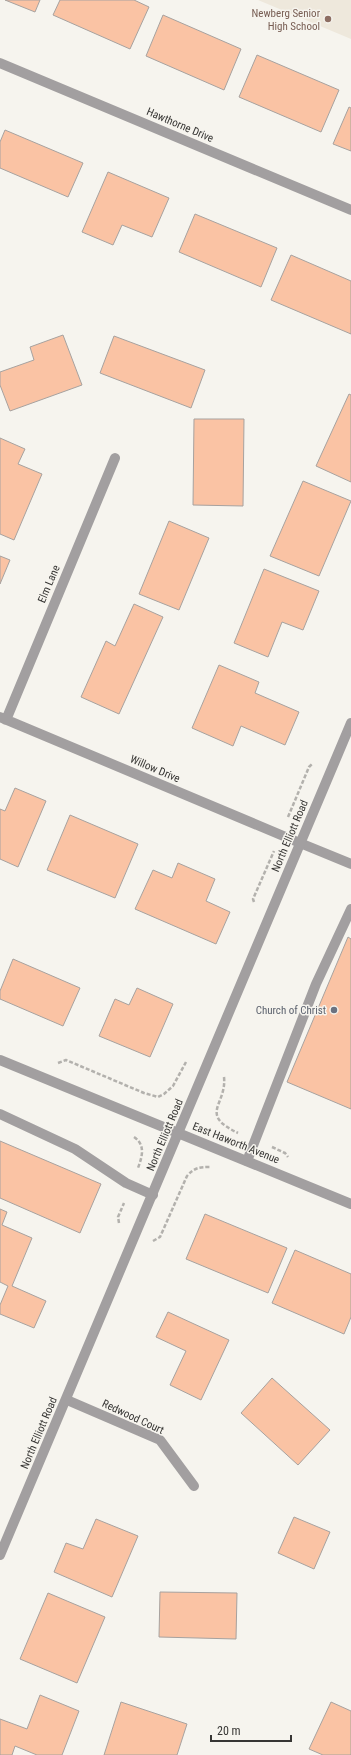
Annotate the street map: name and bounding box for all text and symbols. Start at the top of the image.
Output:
place label: Newberg Senior High School [252,7,321,33]
marker: Newberg Senior High School [323,14,333,24]
street label: Hawthorne Drive [144,105,216,145]
street label: Elm Lane [35,563,63,605]
street label: Willow Drive [128,753,182,785]
street label: North Elliott Road [269,798,311,874]
place label: Church of Christ [256,1004,326,1017]
marker: Church of Christ [329,1005,339,1015]
street label: North Elliott Road [144,1097,186,1173]
street label: East Haworth Avenue [191,1120,281,1166]
street label: North Elliott Road [18,1395,60,1471]
street label: Redwood Court [100,1397,166,1437]
scale bar [211,1717,291,1743]
text: 20 m [217,1724,241,1738]

